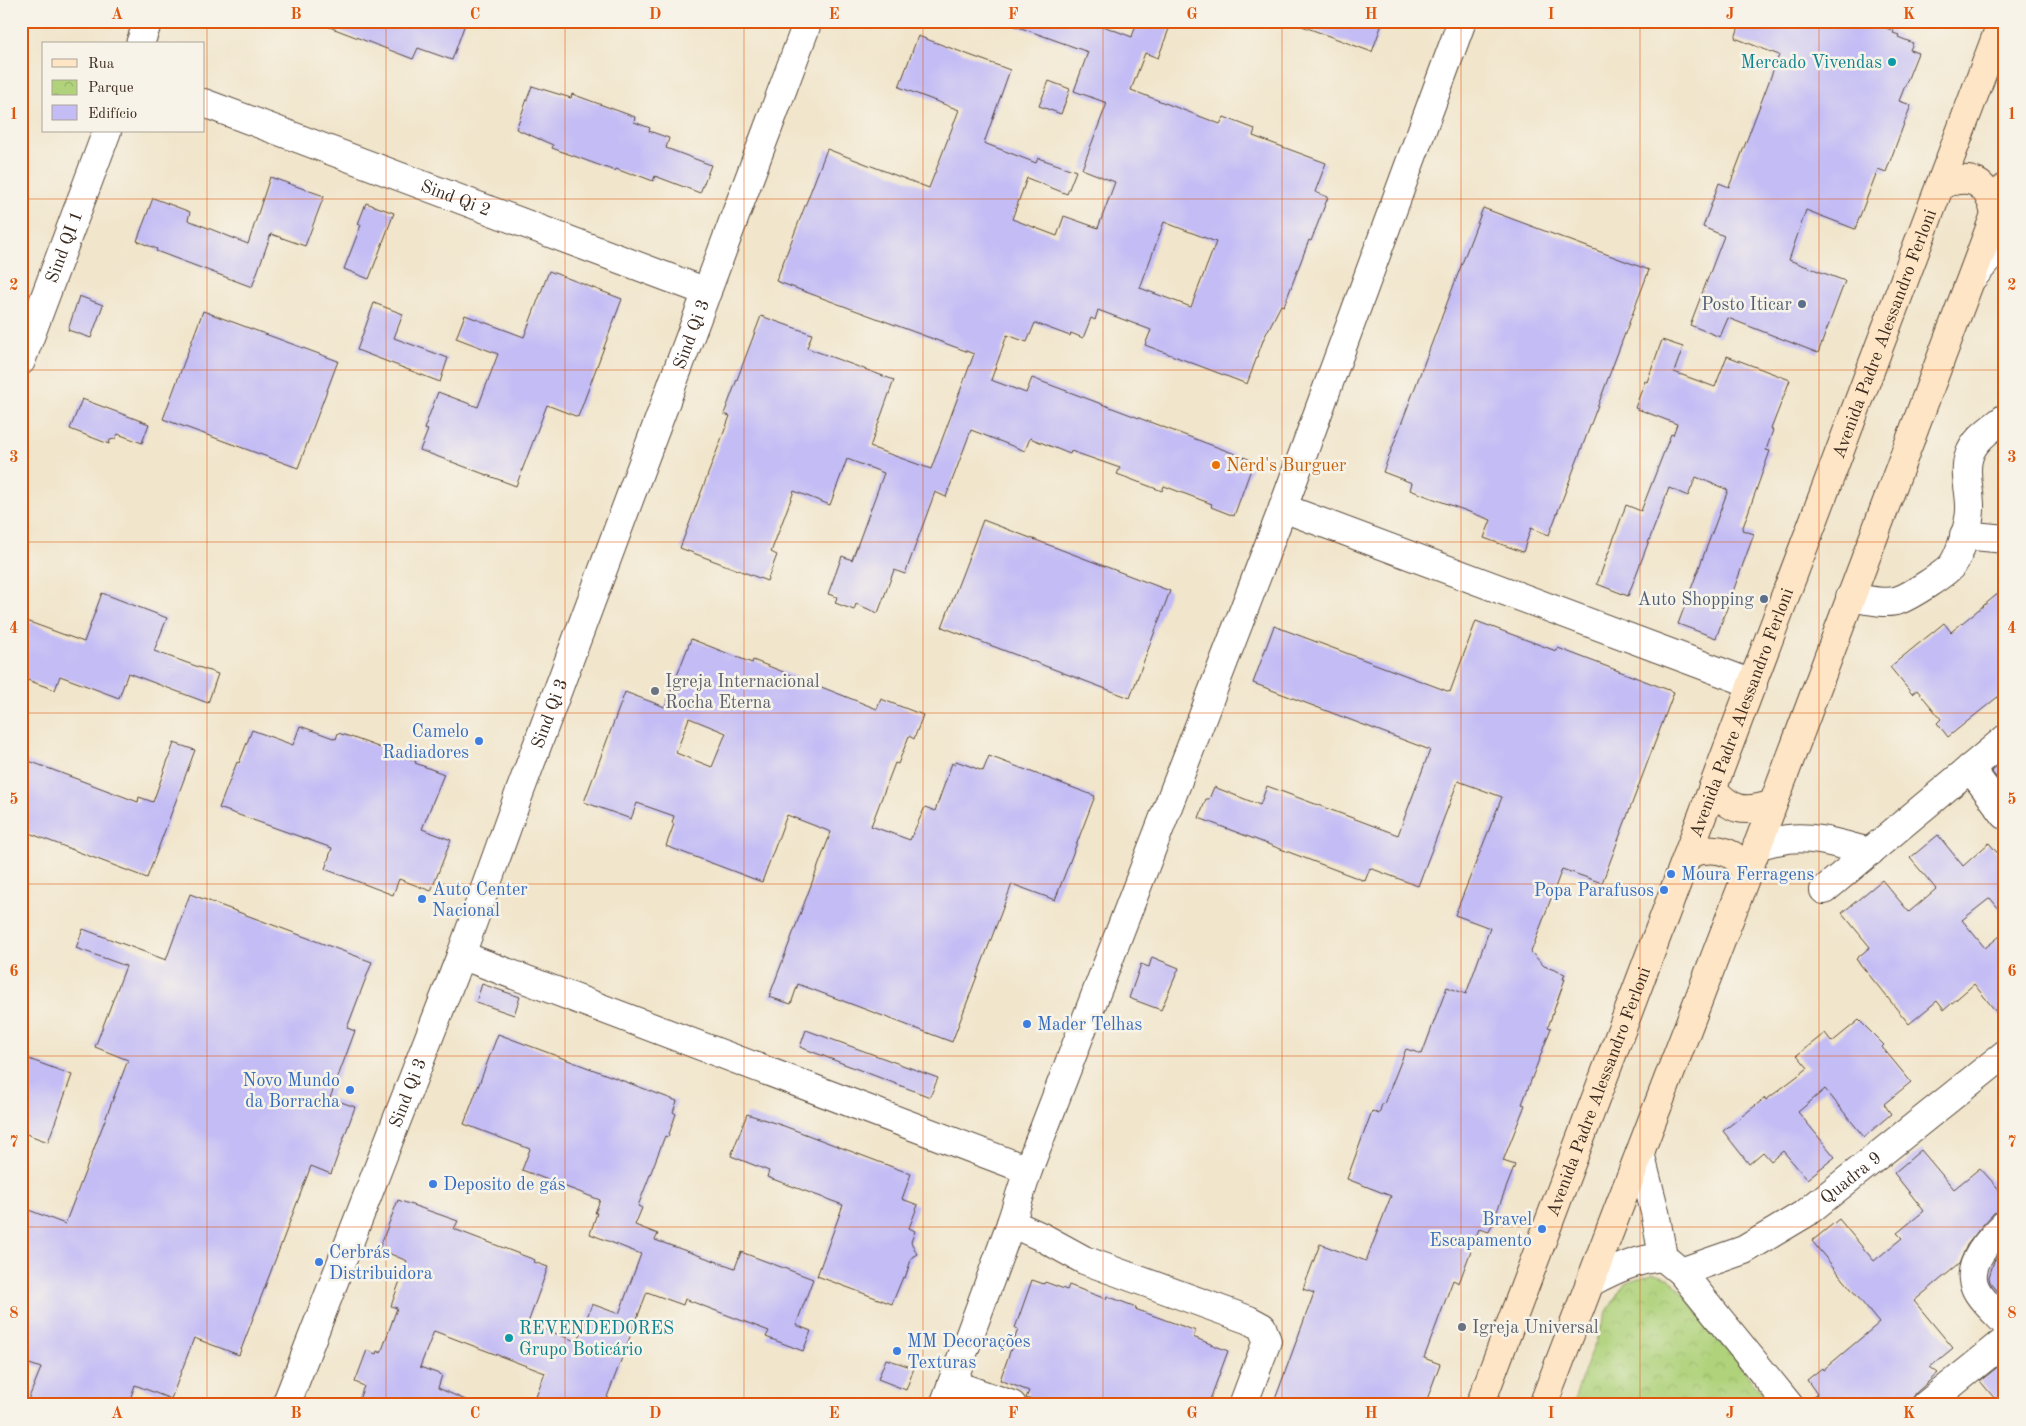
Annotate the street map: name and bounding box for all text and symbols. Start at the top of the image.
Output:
text: A [111,7,123,23]
text: B [290,7,302,23]
text: C [470,7,480,23]
text: D [649,7,661,23]
text: E [828,7,840,23]
text: F [1008,7,1019,23]
text: G [1186,7,1198,23]
text: H [1364,7,1378,23]
text: I [1547,7,1555,23]
text: J [1726,7,1735,23]
text: K [1903,7,1915,23]
legend [42,42,205,132]
place label: Mercado Vivendas [1740,54,1882,72]
marker: Mercado Vivendas [1886,56,1898,68]
text: Rua [88,57,115,72]
text: Parque [88,81,134,96]
text: 1 [9,107,19,123]
text: Edifício [88,107,137,122]
text: 1 [2007,107,2017,123]
street label: Sind Qi 2 [418,177,493,220]
street label: Avenida Padre Alessandro Ferloni [1830,207,1940,461]
street label: Sind QI 1 [43,209,86,286]
text: 2 [9,278,19,294]
text: 2 [2007,278,2017,294]
place label: Posto Iticar [1701,296,1793,314]
street label: Sind Qi 3 [671,297,713,372]
marker: Posto Iticar [1796,298,1808,310]
text: 3 [9,450,19,466]
text: 3 [2007,450,2017,466]
place label: Nerd's Burguer [1226,457,1347,475]
marker: Nerd's Burguer [1210,459,1222,471]
street label: Avenida Padre Alessandro Ferloni [1687,586,1797,840]
place label: Auto Shopping [1638,591,1754,609]
marker: Auto Shopping [1758,593,1770,605]
text: 4 [9,621,19,637]
text: 4 [2007,621,2017,637]
place label: Igreja Internacional Rocha Eterna [665,673,820,712]
street label: Sind Qi 3 [529,676,571,751]
marker: Igreja Internacional Rocha Eterna [649,685,661,697]
place label: Camelo Radiadores [382,723,469,762]
marker: Camelo Radiadores [473,735,485,747]
text: 5 [9,792,19,808]
text: 5 [2007,792,2017,808]
place label: Moura Ferragens [1681,866,1814,884]
marker: Moura Ferragens [1665,868,1677,880]
place label: Auto Center Nacional [432,881,528,920]
place label: Popa Parafusos [1534,882,1654,900]
marker: Popa Parafusos [1658,884,1670,896]
marker: Auto Center Nacional [416,893,428,905]
text: 6 [9,964,19,980]
text: 6 [2007,964,2017,980]
street label: Avenida Padre Alessandro Ferloni [1544,965,1654,1219]
place label: Mader Telhas [1037,1016,1143,1034]
marker: Mader Telhas [1021,1018,1033,1030]
street label: Sind Qi 3 [387,1056,430,1131]
place label: Novo Mundo da Borracha [243,1072,340,1111]
marker: Novo Mundo da Borracha [344,1084,356,1096]
text: 7 [9,1135,19,1151]
text: 7 [2007,1135,2017,1151]
street label: Quadra 9 [1817,1149,1885,1208]
place label: Deposito de gás [443,1176,566,1194]
marker: Deposito de gás [427,1178,439,1190]
place label: Bravel Escapamento [1429,1211,1532,1250]
marker: Bravel Escapamento [1536,1223,1548,1235]
place label: Cerbrás Distribuidora [329,1244,433,1283]
marker: Cerbrás Distribuidora [313,1256,325,1268]
text: 8 [9,1306,19,1322]
text: 8 [2007,1306,2017,1322]
place label: Igreja Universal [1472,1319,1599,1337]
place label: REVENDEDORES Grupo Boticário [519,1320,674,1359]
marker: Igreja Universal [1456,1321,1468,1333]
marker: REVENDEDORES Grupo Boticário [503,1332,515,1344]
place label: MM Decorações Texturas [907,1333,1031,1372]
marker: MM Decorações Texturas [891,1345,903,1357]
text: A [111,1406,123,1422]
text: B [290,1406,302,1422]
text: C [470,1406,480,1422]
text: D [649,1406,661,1422]
text: E [828,1406,840,1422]
text: F [1008,1406,1019,1422]
text: G [1186,1406,1198,1422]
text: H [1364,1406,1378,1422]
text: I [1547,1406,1555,1422]
text: J [1726,1406,1735,1422]
text: K [1903,1406,1915,1422]

